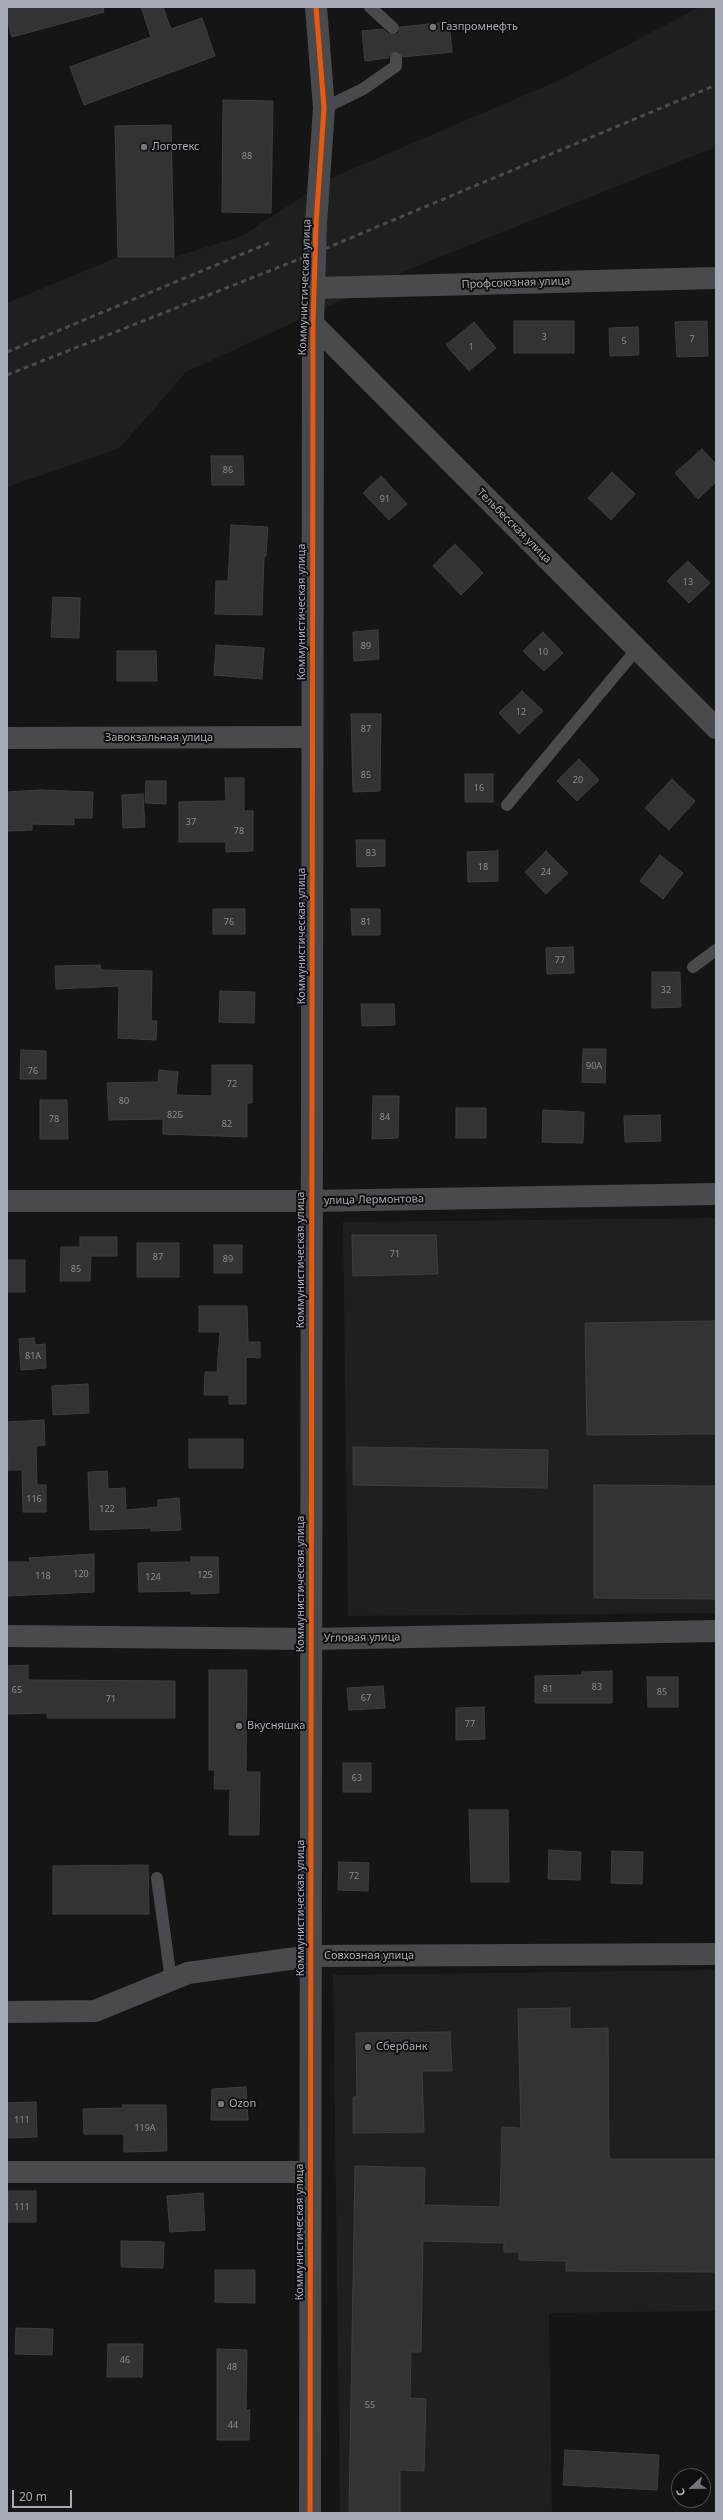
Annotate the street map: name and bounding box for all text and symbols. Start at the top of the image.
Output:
place label: Газпромнефть [441,20,518,34]
marker: Газпромнефть [428,22,438,32]
place label: Логотекс [152,140,199,154]
marker: Логотекс [139,142,149,152]
house number: 88 [242,151,252,161]
street label: Коммунистическая улица [296,218,314,356]
street label: Профсоюзная улица [461,275,571,291]
house number: 3 [541,332,547,342]
house number: 7 [689,334,695,344]
house number: 5 [621,336,627,346]
house number: 1 [468,342,474,352]
house number: 86 [223,465,233,475]
street label: Тельбесская улица [474,486,554,566]
house number: 91 [380,494,390,504]
street label: Коммунистическая улица [295,544,309,680]
house number: 13 [683,577,693,587]
house number: 89 [361,641,371,651]
house number: 10 [538,647,548,657]
house number: 12 [516,707,526,717]
house number: 87 [361,724,371,734]
street label: Завокзальная улица [105,731,213,745]
house number: 85 [361,770,371,780]
house number: 20 [573,775,583,785]
house number: 16 [474,783,484,793]
house number: 37 [186,817,196,827]
house number: 78 [234,826,244,836]
house number: 83 [366,848,376,858]
house number: 18 [478,862,488,872]
house number: 24 [541,867,551,877]
street label: Коммунистическая улица [295,868,309,1004]
house number: 76 [224,917,234,927]
house number: 81 [361,917,371,927]
house number: 77 [555,955,565,965]
house number: 32 [661,985,671,995]
house number: 90А [586,1061,602,1071]
house number: 76 [28,1066,38,1076]
house number: 72 [227,1079,237,1089]
house number: 80 [119,1096,129,1106]
house number: 82Б [167,1110,183,1120]
house number: 84 [380,1112,390,1122]
house number: 78 [49,1114,59,1124]
house number: 82 [222,1119,232,1129]
street label: Коммунистическая улица [294,1192,308,1328]
street label: улица Лермонтова [324,1193,424,1207]
house number: 71 [390,1249,400,1259]
house number: 87 [153,1252,163,1262]
house number: 89 [223,1254,233,1264]
house number: 85 [71,1264,81,1274]
house number: 81А [25,1351,41,1361]
house number: 116 [26,1494,42,1504]
house number: 122 [99,1504,115,1514]
street label: Коммунистическая улица [294,1516,308,1652]
house number: 120 [73,1569,89,1579]
house number: 125 [197,1570,213,1580]
house number: 118 [35,1571,51,1581]
house number: 124 [145,1572,161,1582]
street label: Угловая улица [323,1631,401,1645]
house number: 83 [592,1682,602,1692]
house number: 81 [543,1684,553,1694]
house number: 65 [12,1685,22,1695]
house number: 85 [657,1687,667,1697]
house number: 67 [361,1693,371,1703]
house number: 71 [106,1694,116,1704]
place label: Вкусняшка [247,1719,305,1733]
house number: 77 [465,1719,475,1729]
marker: Вкусняшка [234,1721,244,1731]
house number: 63 [352,1773,362,1783]
street label: Коммунистическая улица [294,1840,308,1976]
house number: 72 [349,1871,359,1881]
street label: Совхозная улица [324,1949,414,1963]
place label: Сбербанк [376,2040,428,2054]
marker: Сбербанк [363,2042,373,2052]
place label: Ozon [229,2097,256,2111]
marker: Ozon [216,2099,226,2109]
house number: 111 [14,2115,30,2125]
house number: 119А [134,2123,156,2133]
street label: Коммунистическая улица [293,2164,307,2300]
house number: 111 [14,2202,30,2212]
house number: 46 [120,2355,130,2365]
house number: 48 [227,2362,237,2372]
house number: 55 [365,2400,375,2410]
house number: 44 [228,2420,238,2430]
north arrow [671,2468,711,2508]
scale bar [14,2482,74,2508]
text: С [672,2486,689,2498]
text: 20 m [19,2488,47,2505]

